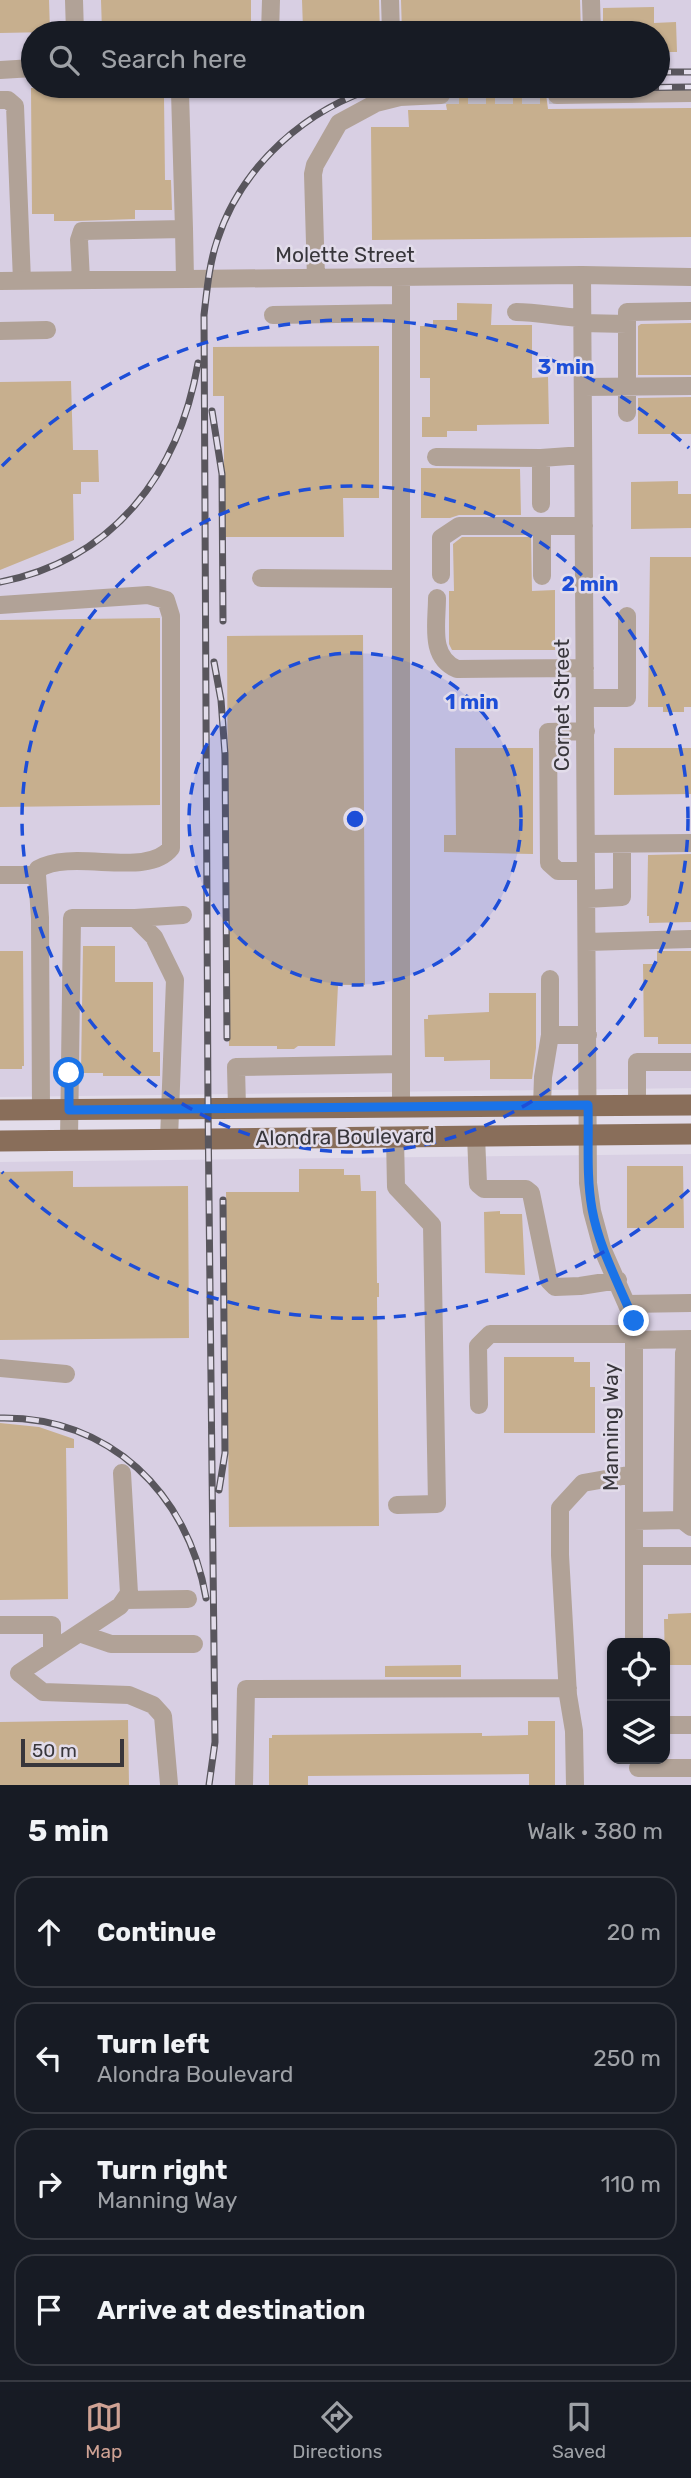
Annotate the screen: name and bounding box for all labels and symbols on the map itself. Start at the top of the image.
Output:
street label: Molette Street [275,242,415,267]
text: 3 min [537,354,595,379]
text: 2 min [562,571,618,596]
street label: Cornet Street [549,639,574,771]
text: 1 min [445,689,499,714]
centre of rings [343,807,367,831]
route start [53,1057,84,1088]
street label: Alondra Boulevard [255,1122,435,1151]
route end [618,1305,649,1336]
street label: Manning Way [598,1363,623,1491]
scale bar [21,1736,124,1768]

